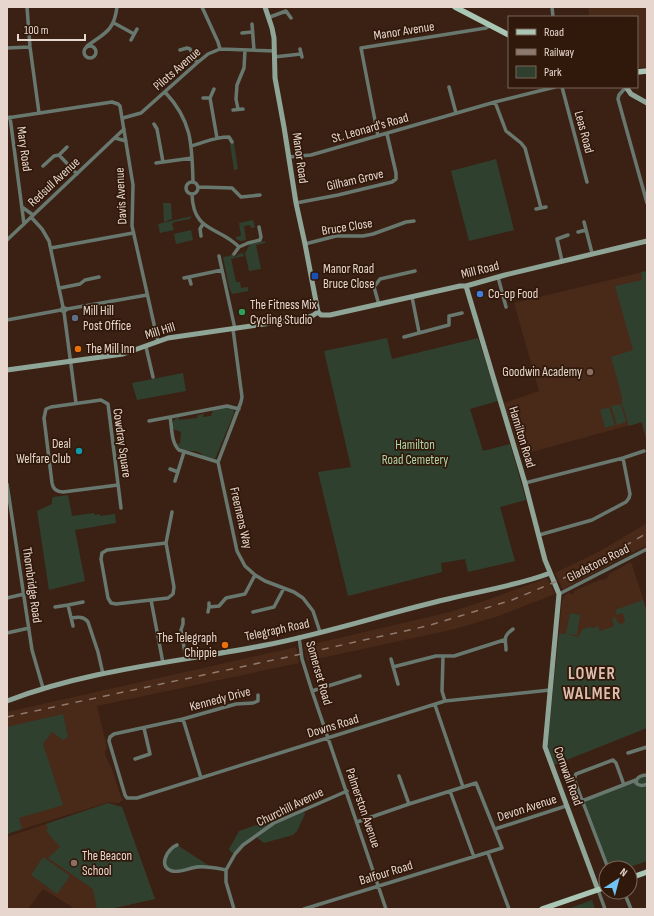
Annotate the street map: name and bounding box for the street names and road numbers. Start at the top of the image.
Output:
street label: Manor Avenue [372,18,436,44]
street label: Pilots Avenue [150,44,204,94]
street label: St. Leonard's Road [330,109,410,147]
street label: Leas Road [571,109,597,155]
street label: Mary Road [13,125,35,173]
street label: Manor Road [289,132,311,184]
street label: Redsull Avenue [25,154,83,210]
street label: Gilham Grove [325,166,385,194]
street label: Davis Avenue [112,167,130,225]
street label: Bruce Close [320,215,374,239]
street label: Mill Road [459,258,501,282]
street label: Mill Hill [143,319,177,343]
street label: Hamilton Road [505,404,539,470]
street label: Cowdray Square [109,407,135,479]
street label: Freemens Way [226,486,256,550]
street label: Gladstone Road [564,540,632,586]
street label: Thornbridge Road [19,546,45,624]
street label: Telegraph Road [243,615,311,645]
street label: Somerset Road [302,639,336,707]
street label: Kennedy Drive [188,683,252,715]
street label: Downs Road [305,711,361,741]
street label: Cornwall Road [550,744,586,808]
street label: Palmerston Avenue [342,766,384,850]
street label: Churchill Avenue [254,784,326,830]
street label: Devon Avenue [495,791,559,825]
street label: Balfour Road [357,857,415,889]

